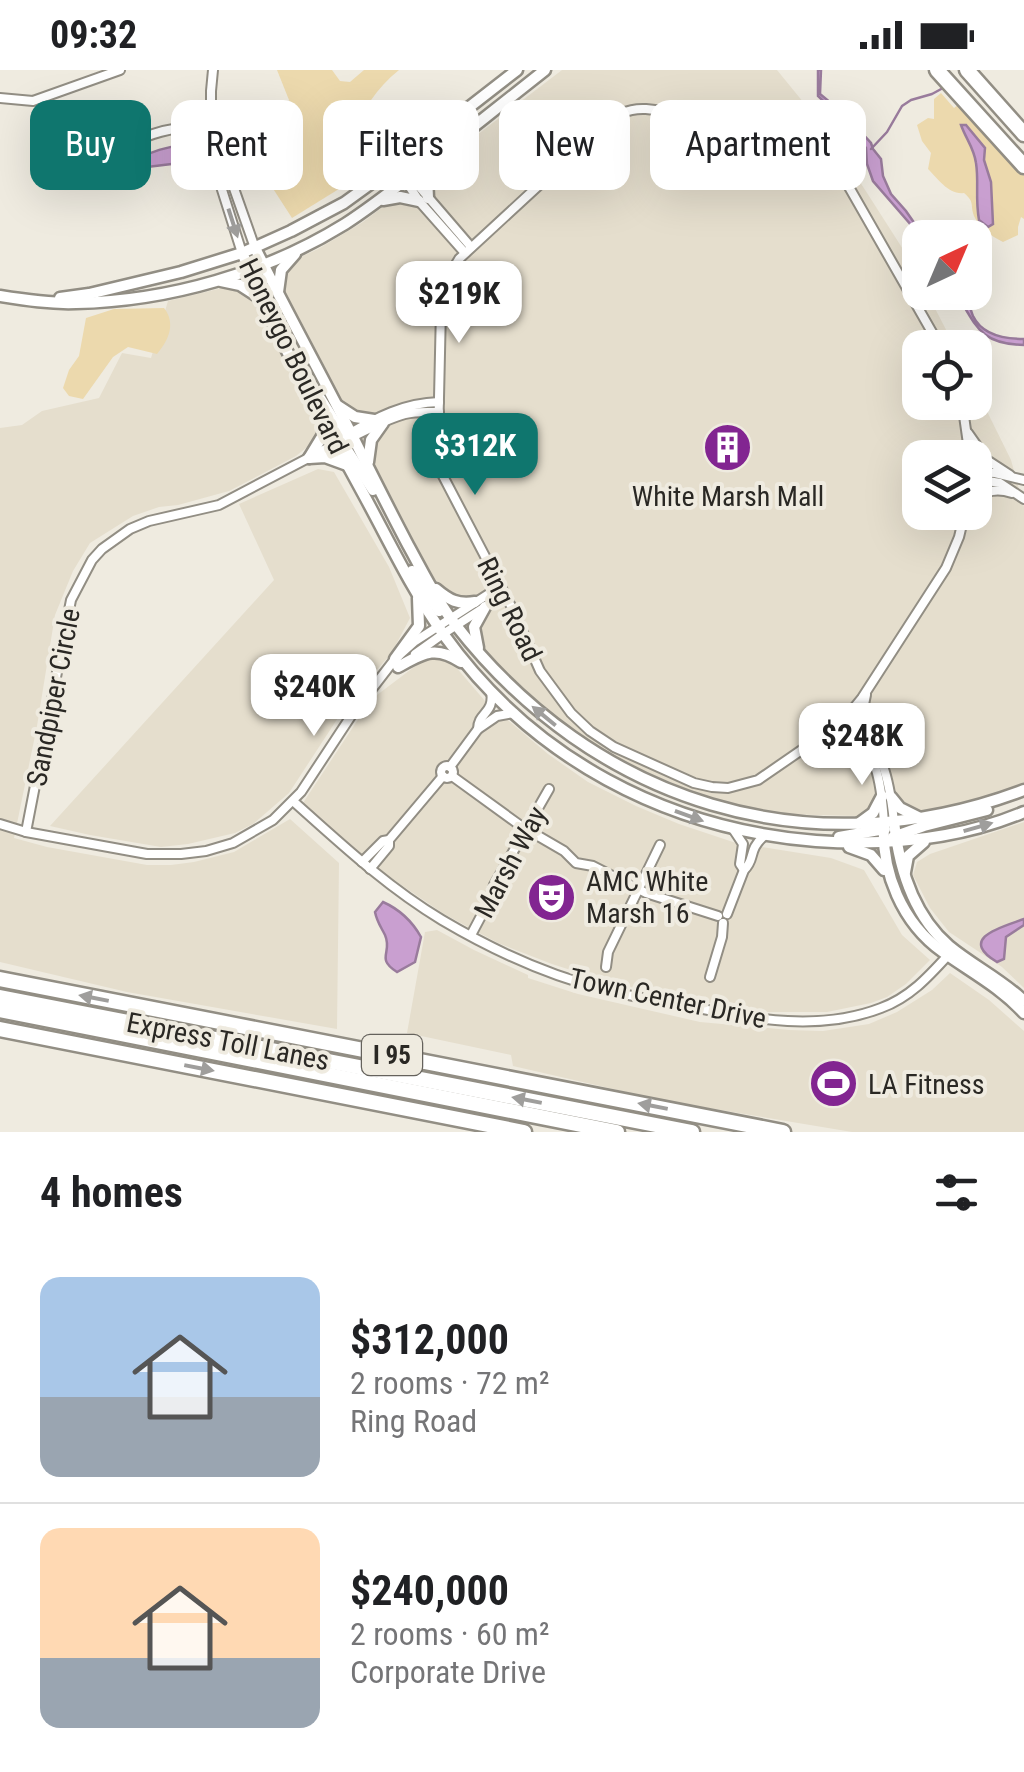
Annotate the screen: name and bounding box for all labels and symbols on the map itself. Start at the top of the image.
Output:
one-way arrow [226,209,241,239]
north arrow [902,220,992,310]
street label: Honeygo Boulevard [232,253,355,459]
pin: $219K [389,261,529,346]
pin: $312K [405,413,545,498]
building icon: White Marsh Mall [702,422,754,474]
place label: White Marsh Mall [632,480,824,513]
street label: Ring Road [470,552,549,666]
street label: Sandpiper Circle [20,605,87,789]
pin: $240K [244,654,384,739]
pin: $248K [792,703,932,788]
one-way arrow [532,706,557,727]
street label: Marsh Way [467,801,554,924]
one-way arrow [674,809,704,824]
one-way arrow [963,819,994,834]
place label: AMC White Marsh 16 [586,865,708,930]
theatre icon: AMC White Marsh 16 [525,871,577,923]
street label: Town Center Drive [567,962,769,1035]
one-way arrow [78,989,109,1005]
street label: Express Toll Lanes [124,1006,332,1077]
road number: I 95 [362,1035,422,1075]
sports icon: LA Fitness [807,1058,859,1110]
one-way arrow [184,1061,215,1077]
place label: LA Fitness [868,1068,985,1101]
one-way arrow [511,1091,542,1107]
one-way arrow [637,1098,668,1114]

